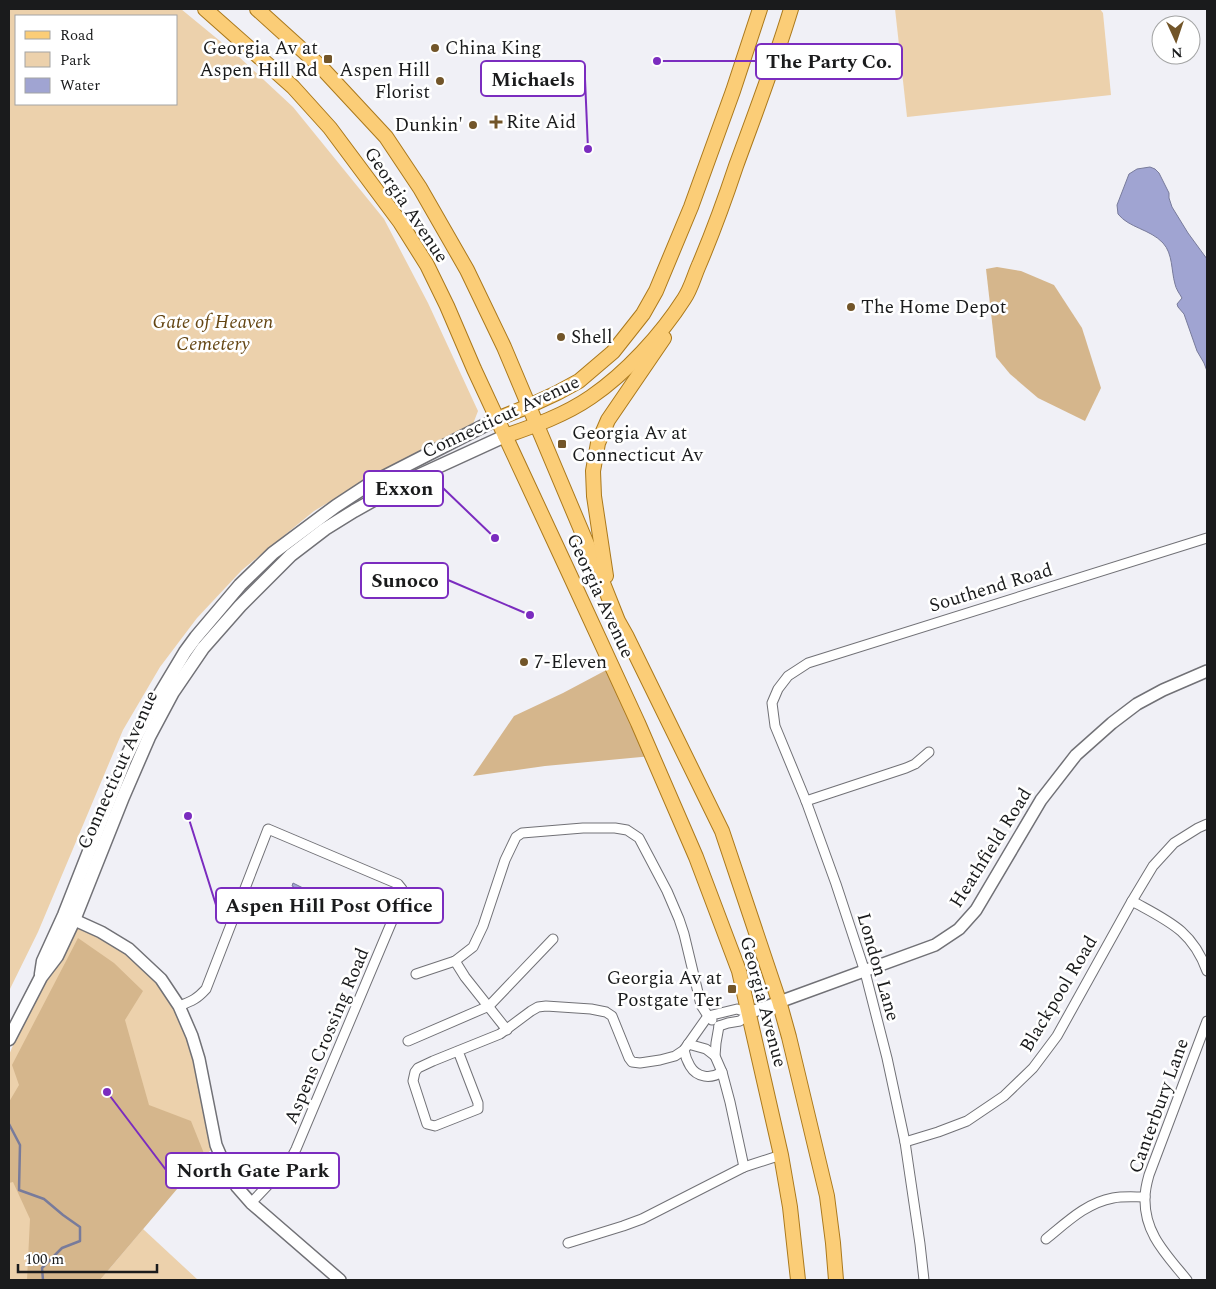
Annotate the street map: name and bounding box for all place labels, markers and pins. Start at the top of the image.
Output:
place label: Georgia Av at Aspen Hill Rd [199,34,318,85]
place label: China King [445,34,541,63]
marker: China King [429,42,441,54]
callout: The Party Co. [756,44,902,79]
marker: Georgia Av at Aspen Hill Rd [322,53,334,65]
place label: Aspen Hill Florist [339,56,430,107]
callout: Michaels [481,61,585,96]
marker: Aspen Hill Florist [434,75,446,87]
place label: Rite Aid [506,108,576,137]
place label: Dunkin' [395,111,463,140]
marker: Rite Aid [490,116,502,128]
marker: Dunkin' [467,119,479,131]
place label: The Home Depot [861,293,1007,322]
marker: The Home Depot [845,301,857,313]
place label: Shell [571,323,613,352]
marker: Shell [555,331,567,343]
place label: Georgia Av at Connecticut Av [572,419,704,470]
marker: Georgia Av at Connecticut Av [556,438,568,450]
callout: Exxon [364,471,443,506]
callout: Sunoco [361,563,448,598]
place label: 7-Eleven [534,648,607,677]
marker: 7-Eleven [518,656,530,668]
callout: Aspen Hill Post Office [216,888,443,923]
place label: Georgia Av at Postgate Ter [607,964,722,1015]
marker: Georgia Av at Postgate Ter [726,983,738,995]
callout: North Gate Park [166,1153,339,1188]

